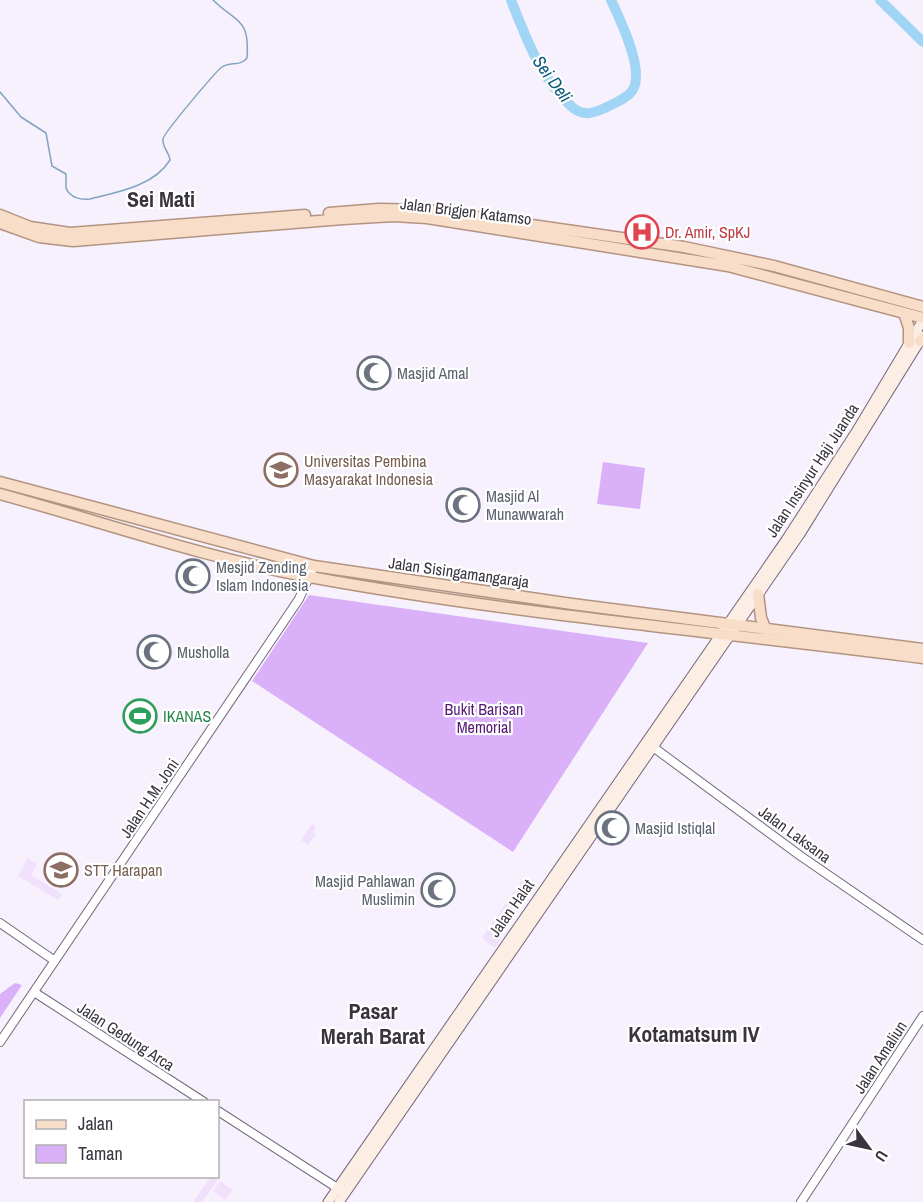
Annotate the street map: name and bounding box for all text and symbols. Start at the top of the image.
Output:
water label: Sei Deli [527,50,578,107]
district label: Sei Mati [127,184,195,214]
street label: Jalan Brigjen Katamso [399,192,533,230]
hospital icon: Dr. Amir, SpKJ [624,214,660,250]
place label: Dr. Amir, SpKJ [665,221,750,243]
mosque icon: Masjid Amal [356,355,392,391]
place label: Masjid Amal [397,362,469,384]
street label: Jalan Insinyur Haji Juanda [760,398,864,541]
place label: Universitas Pembina Masyarakat Indonesia [304,450,434,490]
school or university icon: Universitas Pembina Masyarakat Indonesia [263,452,299,488]
place label: Masjid Al Munawwarah [486,485,564,525]
mosque icon: Masjid Al Munawwarah [445,487,481,523]
street label: Jalan Sisingamangaraja [387,551,531,593]
place label: Mesjid Zending Islam Indonesia [216,556,309,596]
mosque icon: Mesjid Zending Islam Indonesia [175,558,211,594]
mosque icon: Musholla [136,634,172,670]
place label: Musholla [177,641,230,663]
sports icon: IKANAS [122,698,158,734]
park label: Bukit Barisan Memorial [445,698,523,738]
place label: IKANAS [163,705,211,727]
street label: Jalan H.M. Joni [114,754,184,842]
street label: Jalan Laksana [754,800,836,868]
mosque icon: Masjid Istiqlal [594,810,630,846]
place label: Masjid Istiqlal [635,817,715,839]
school or university icon: STT Harapan [43,852,79,888]
place label: STT Harapan [84,859,163,881]
place label: Masjid Pahlawan Muslimin [315,870,415,910]
mosque icon: Masjid Pahlawan Muslimin [420,872,456,908]
street label: Jalan Halat [483,875,539,941]
street label: Jalan Gedung Arca [73,996,179,1076]
district label: Pasar Merah Barat [321,996,425,1051]
street label: Jalan Amaliun [848,1016,912,1098]
district label: Kotamatsum IV [628,1019,761,1049]
legend [24,1100,219,1178]
text: Jalan [78,1111,113,1136]
north arrow [839,1118,899,1178]
text: Taman [78,1141,123,1166]
text: U [870,1146,893,1166]

